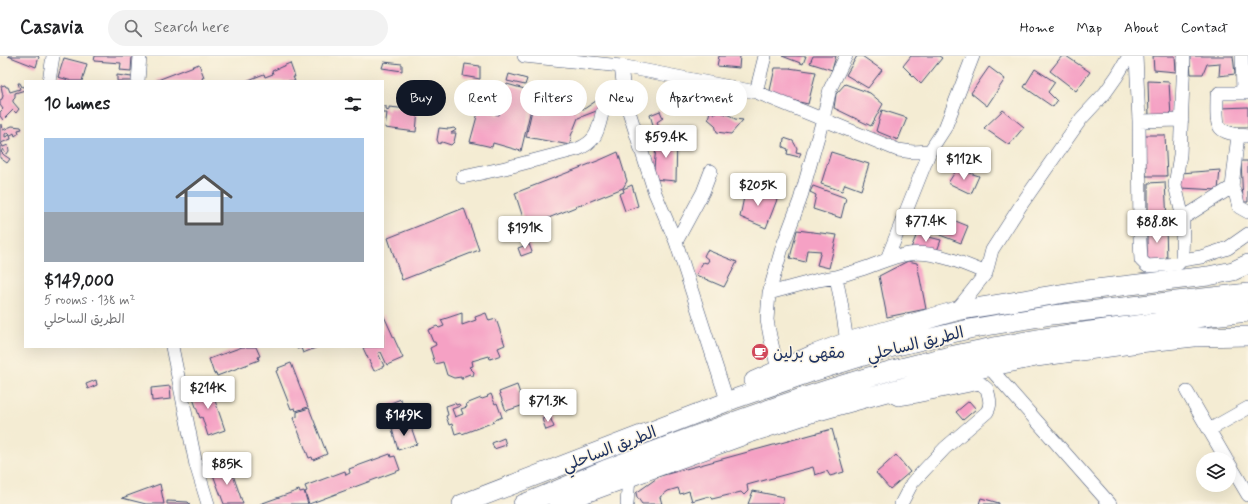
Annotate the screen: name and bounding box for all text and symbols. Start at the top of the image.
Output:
search box [108,10,388,46]
text: Casavia [20,15,84,40]
icon: search [122,17,144,39]
text: Search here [154,18,229,38]
text: Home [1020,19,1054,37]
text: Map [1076,19,1102,37]
text: About [1124,19,1159,37]
text: Contact [1181,19,1228,37]
chip: Buy [396,80,446,116]
chip: Rent [454,80,512,116]
chip: Filters [520,80,587,116]
chip: New [595,80,648,116]
chip: Apartment [656,80,747,116]
text: 10 homes [44,93,110,115]
icon: filters [342,93,364,115]
pin: $59.4K [633,125,699,159]
text: $59.4K [645,129,687,146]
pin: $112K [936,147,992,181]
text: $112K [946,151,982,168]
icon: home [168,164,240,236]
pin: $205K [730,173,786,207]
text: $205K [739,177,777,194]
pin: $77.4K [893,209,959,243]
pin: $88.8K [1124,210,1190,244]
text: $77.4K [905,213,947,230]
text: $88.8K [1136,214,1178,231]
pin: $191K [497,216,553,250]
text: $191K [507,220,543,237]
text: $149,000 [44,270,114,292]
text: 5 rooms · 138 m² [44,292,135,309]
text: الطريق الساحلي [44,311,125,328]
street label: الطريق الساحلي [865,322,967,370]
cafe icon: مقهى برلين [750,342,770,362]
place label: مقهى برلين [773,343,845,364]
pin: $214K [180,376,236,410]
text: $214K [190,380,226,397]
pin: $71.3K [515,389,581,423]
text: $71.3K [529,393,567,410]
pin: $149K [376,403,432,437]
text: $149K [385,407,423,424]
street label: الطريق الساحلي [559,422,661,480]
pin: $85K [203,452,251,486]
map controls [1196,452,1236,492]
button: layers [1196,452,1236,492]
text: $85K [211,456,243,473]

